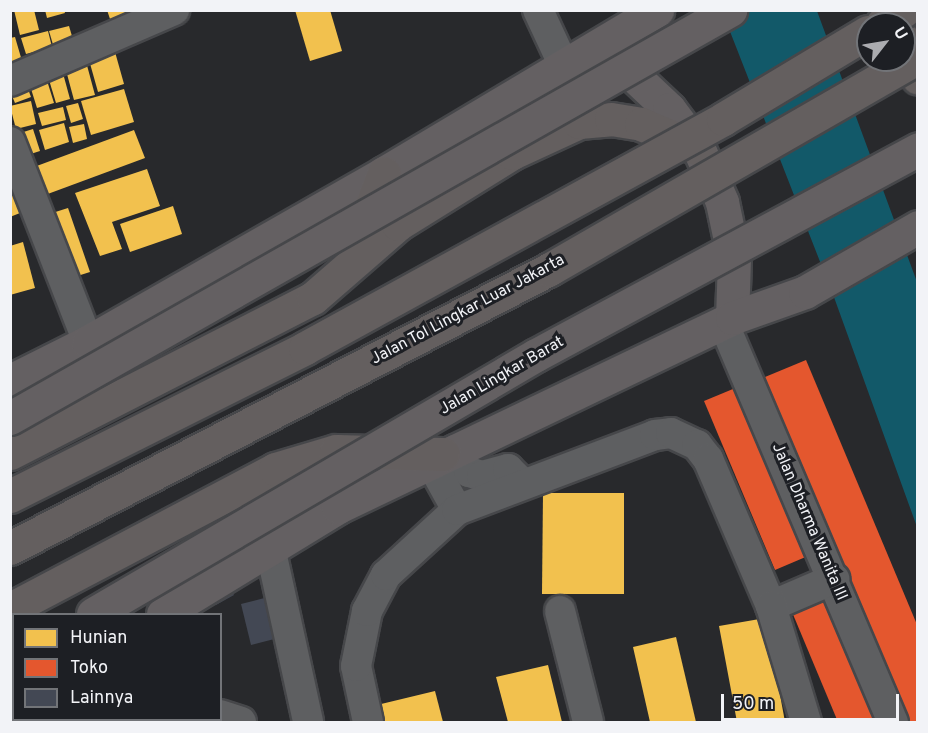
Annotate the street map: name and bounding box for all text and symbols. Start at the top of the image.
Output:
north arrow [856,12,916,72]
text: U [888,24,911,44]
street label: Jalan Tol Lingkar Luar Jakarta [368,251,568,369]
street label: Jalan Lingkar Barat [437,333,567,419]
street label: Jalan Dharma Wanita III [767,440,851,604]
legend [12,613,222,721]
text: Hunian [70,627,127,650]
text: Toko [70,657,108,680]
scale bar [724,682,902,720]
text: Lainnya [70,687,133,710]
text: 50 m [732,693,774,716]

